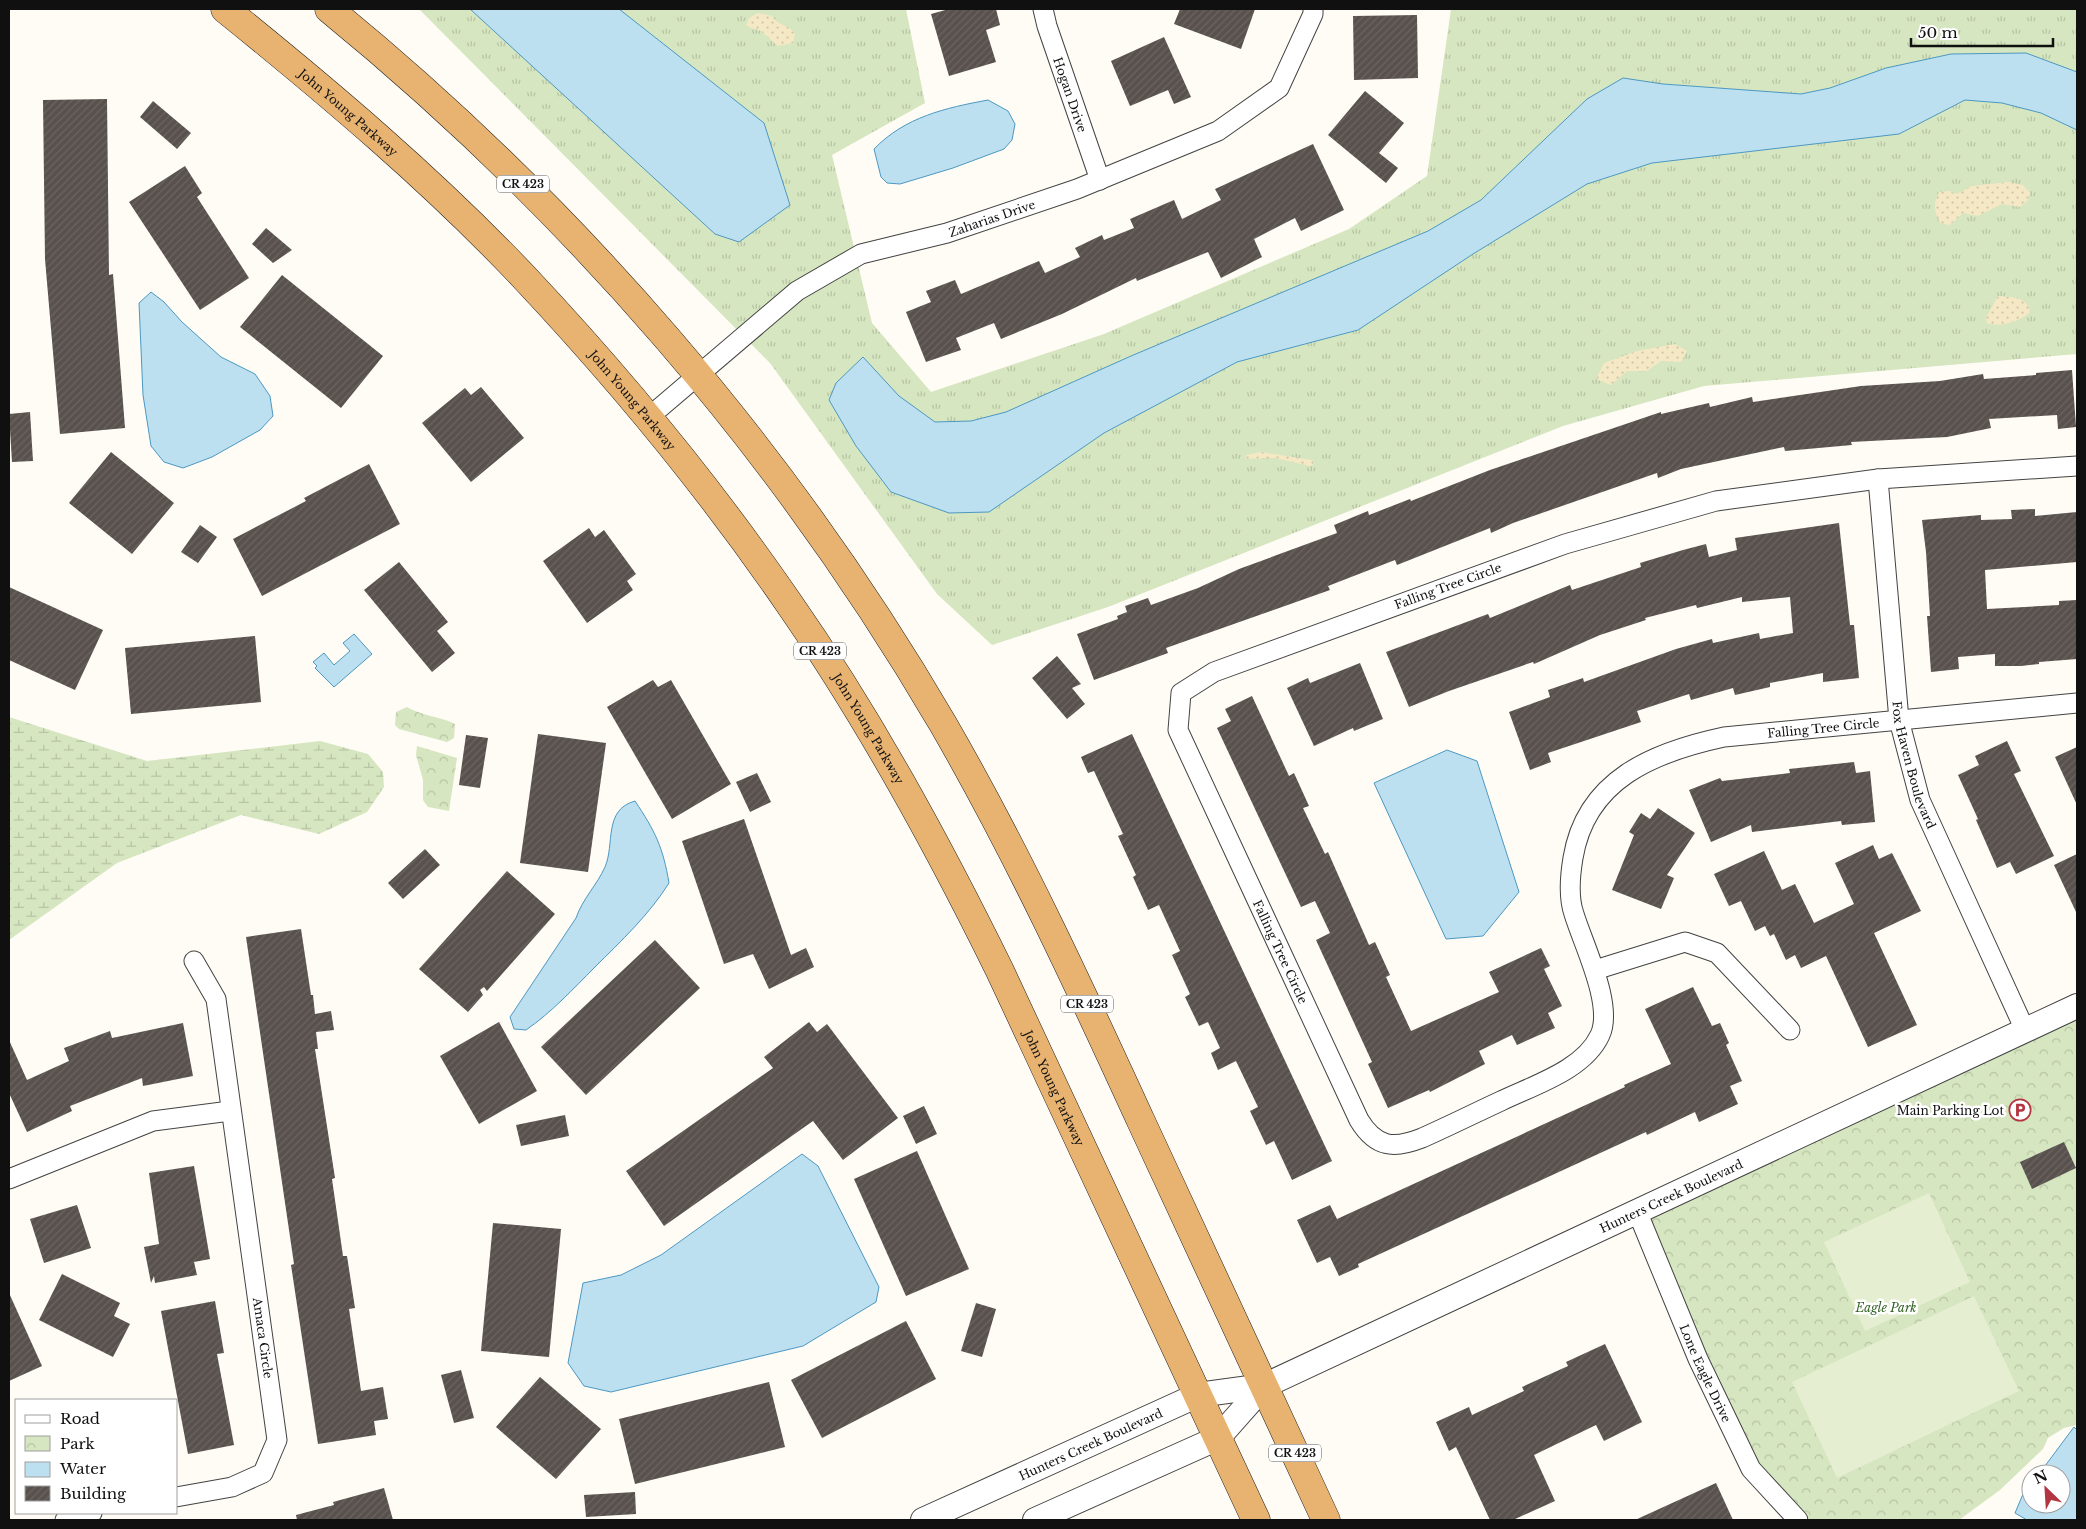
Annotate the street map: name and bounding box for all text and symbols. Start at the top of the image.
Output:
scale bar [1911,15,2054,47]
text: 50 m [1918,23,1958,42]
street label: Hogan Drive [1051,55,1091,134]
street label: John Young Parkway [294,64,402,159]
road number: CR 423 [497,175,549,192]
street label: Zaharias Drive [946,196,1037,239]
street label: John Young Parkway [585,345,679,453]
street label: Falling Tree Circle [1393,560,1504,612]
road number: CR 423 [794,642,846,659]
street label: John Young Parkway [829,669,908,787]
street label: Fox Haven Boulevard [1890,700,1939,831]
street label: Falling Tree Circle [1766,715,1880,740]
street label: Falling Tree Circle [1250,897,1311,1006]
road number: CR 423 [1061,996,1113,1012]
street label: John Young Parkway [1020,1026,1088,1149]
parking icon: Main Parking Lot [2008,1098,2032,1122]
place label: Main Parking Lot [1897,1103,2004,1118]
street label: Hunters Creek Boulevard [1597,1156,1745,1236]
street label: Amaca Circle [250,1296,276,1380]
park label: Eagle Park [1854,1300,1917,1315]
street label: Lone Eagle Drive [1677,1322,1735,1425]
legend [15,1399,178,1514]
street label: Hunters Creek Boulevard [1016,1405,1165,1483]
text: Road [60,1409,100,1428]
text: Park [60,1434,96,1453]
road number: CR 423 [1269,1445,1321,1462]
text: Water [59,1459,107,1478]
north arrow [2021,1464,2071,1514]
text: N [2031,1466,2050,1488]
text: Building [60,1484,127,1503]

